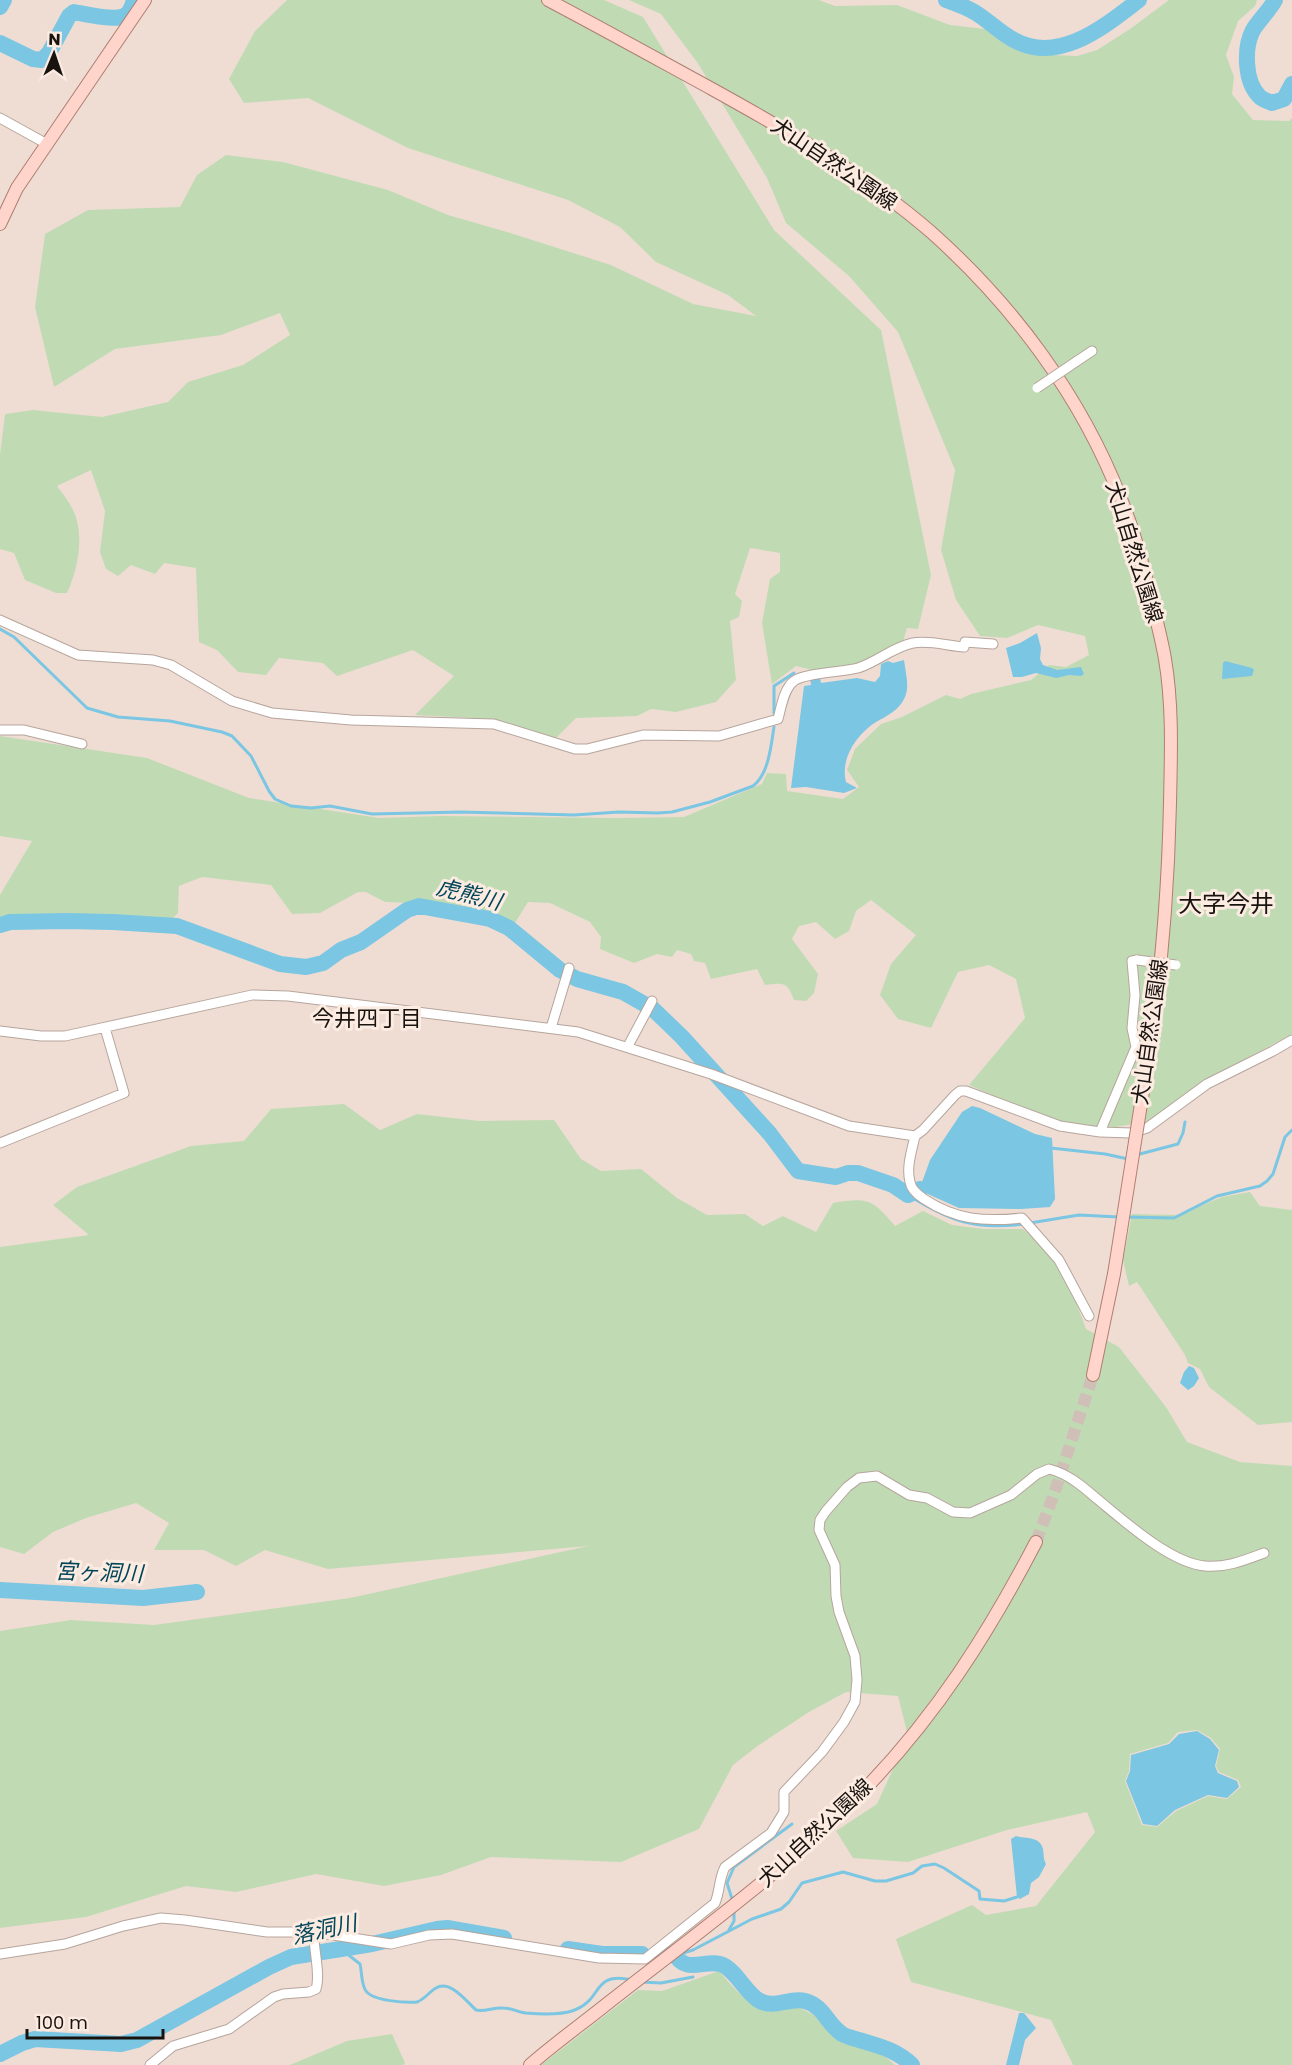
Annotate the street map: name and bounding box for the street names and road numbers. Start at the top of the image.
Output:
street label: 犬山自然公園線 [765,110,903,217]
street label: 犬山自然公園線 [1099,477,1170,626]
street label: 犬山自然公園線 [1125,957,1174,1107]
street label: 犬山自然公園線 [751,1772,878,1893]

